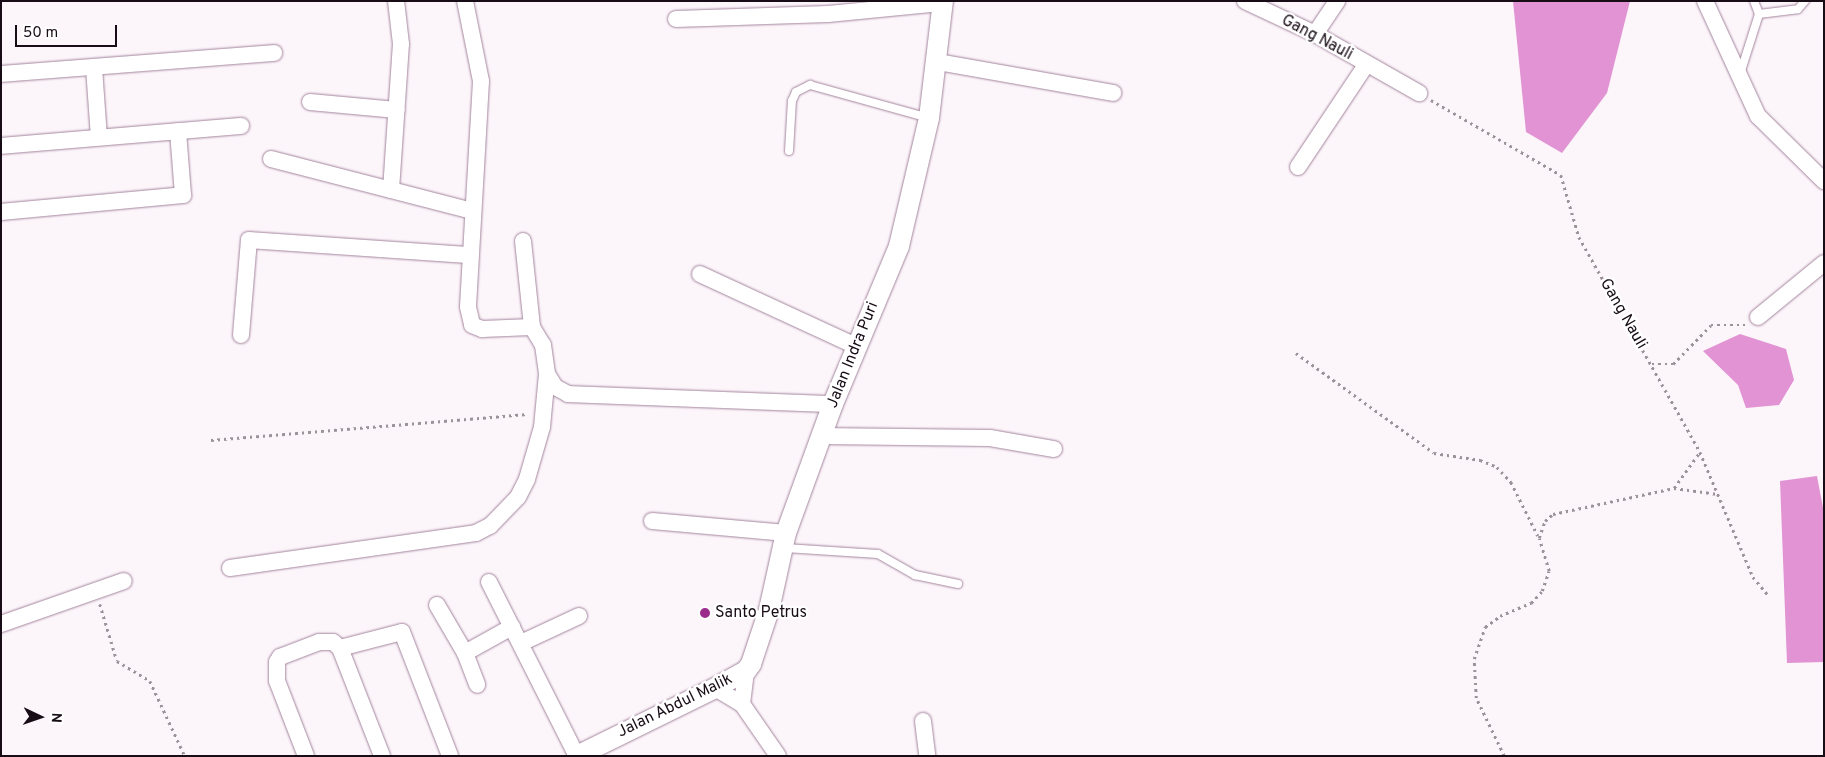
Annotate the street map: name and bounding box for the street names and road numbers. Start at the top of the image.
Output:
street label: Gang Nauli [1278,11,1356,65]
street label: Gang Nauli [1595,275,1651,353]
street label: Jalan Indra Puri [823,299,883,411]
street label: Jalan Abdul Malik [614,670,736,742]

